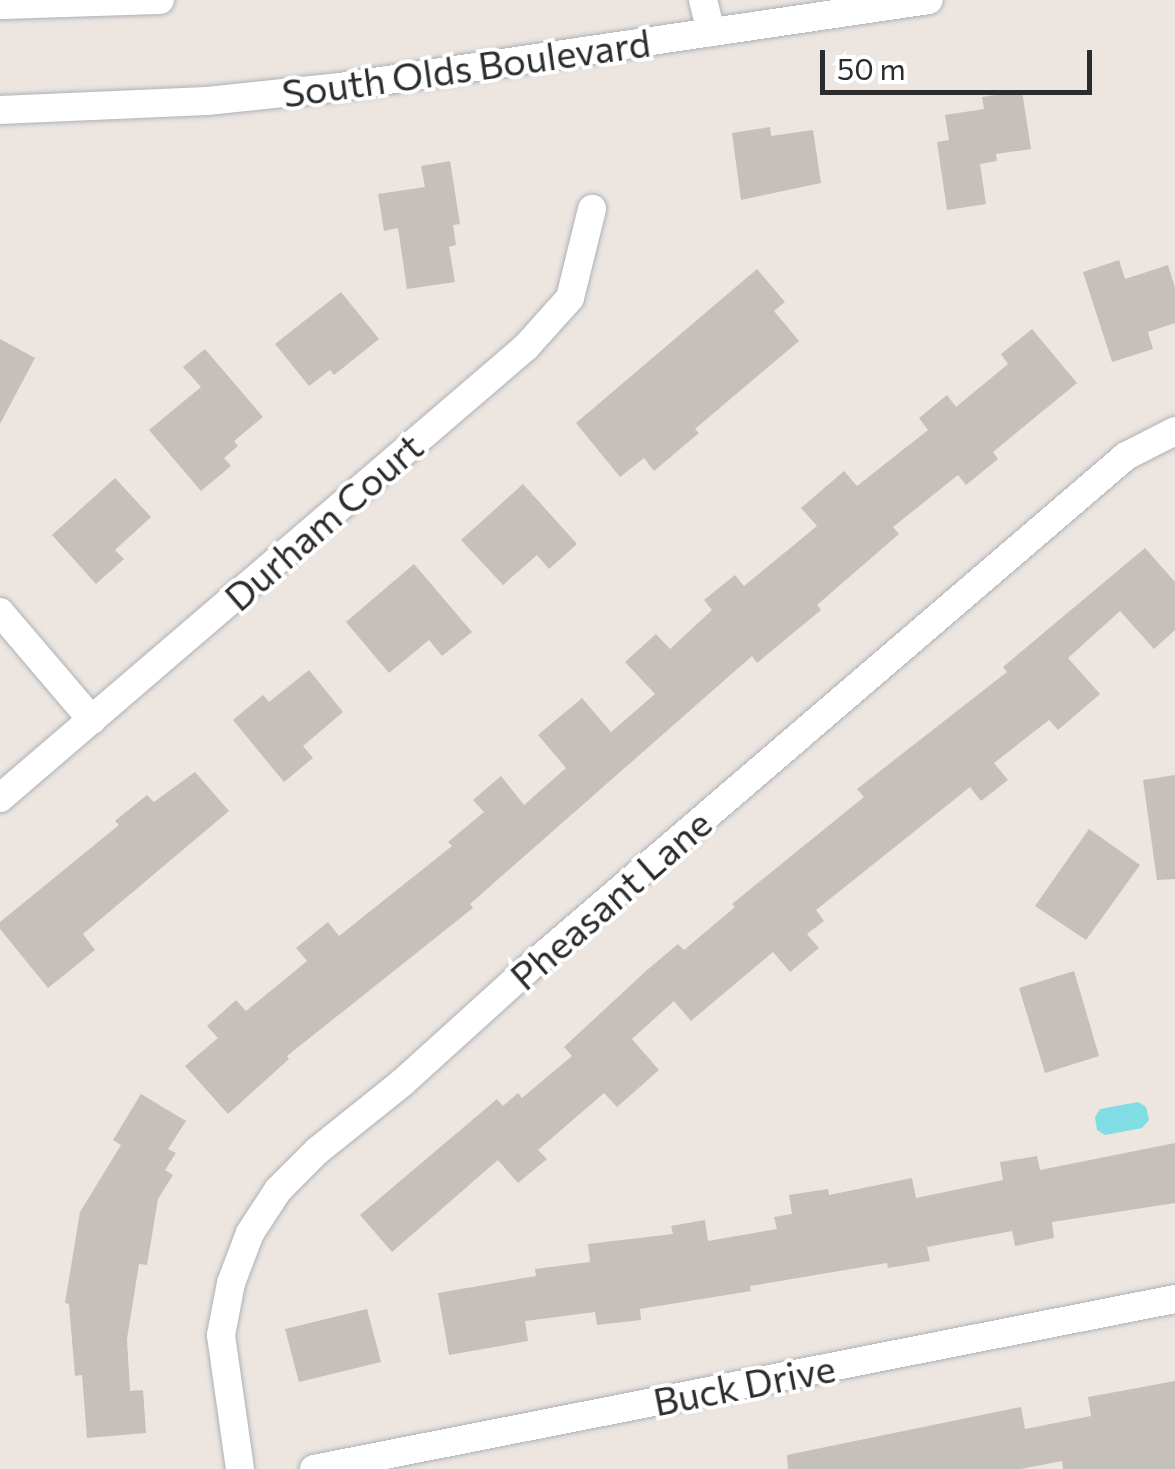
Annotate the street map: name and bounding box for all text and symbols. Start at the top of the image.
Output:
street label: South Olds Boulevard [279,19,653,115]
scale bar [825,30,1098,92]
text: 50 m [837,49,906,86]
street label: Durham Court [215,423,431,619]
street label: Pheasant Lane [500,800,720,998]
street label: Buck Drive [649,1344,839,1424]

